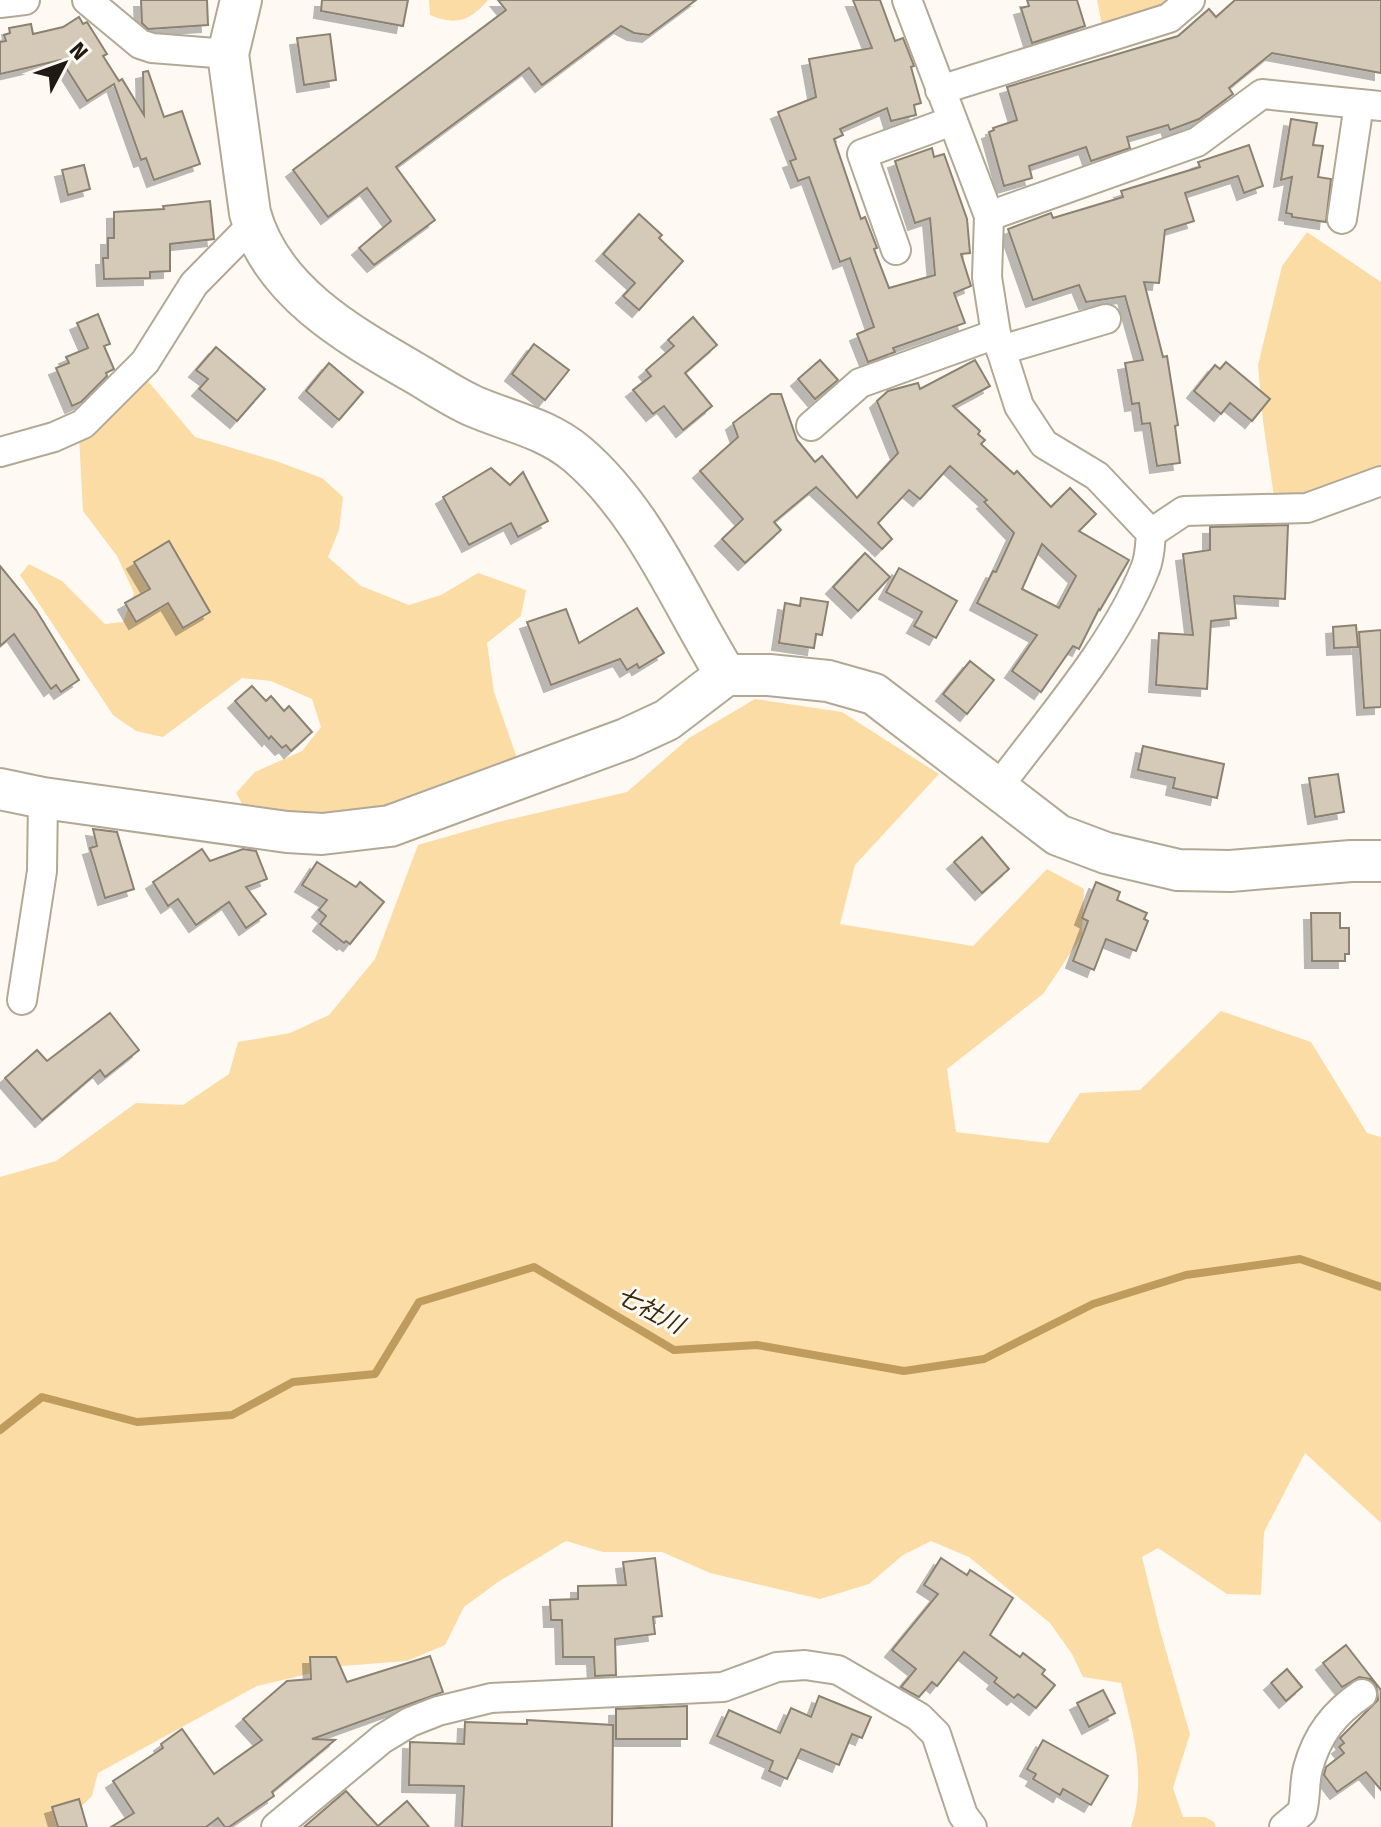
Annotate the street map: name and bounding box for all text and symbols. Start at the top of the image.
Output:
north arrow [24,24,104,104]
text: N [64,37,94,66]
water label: 七社川 [612,1281,691,1341]

